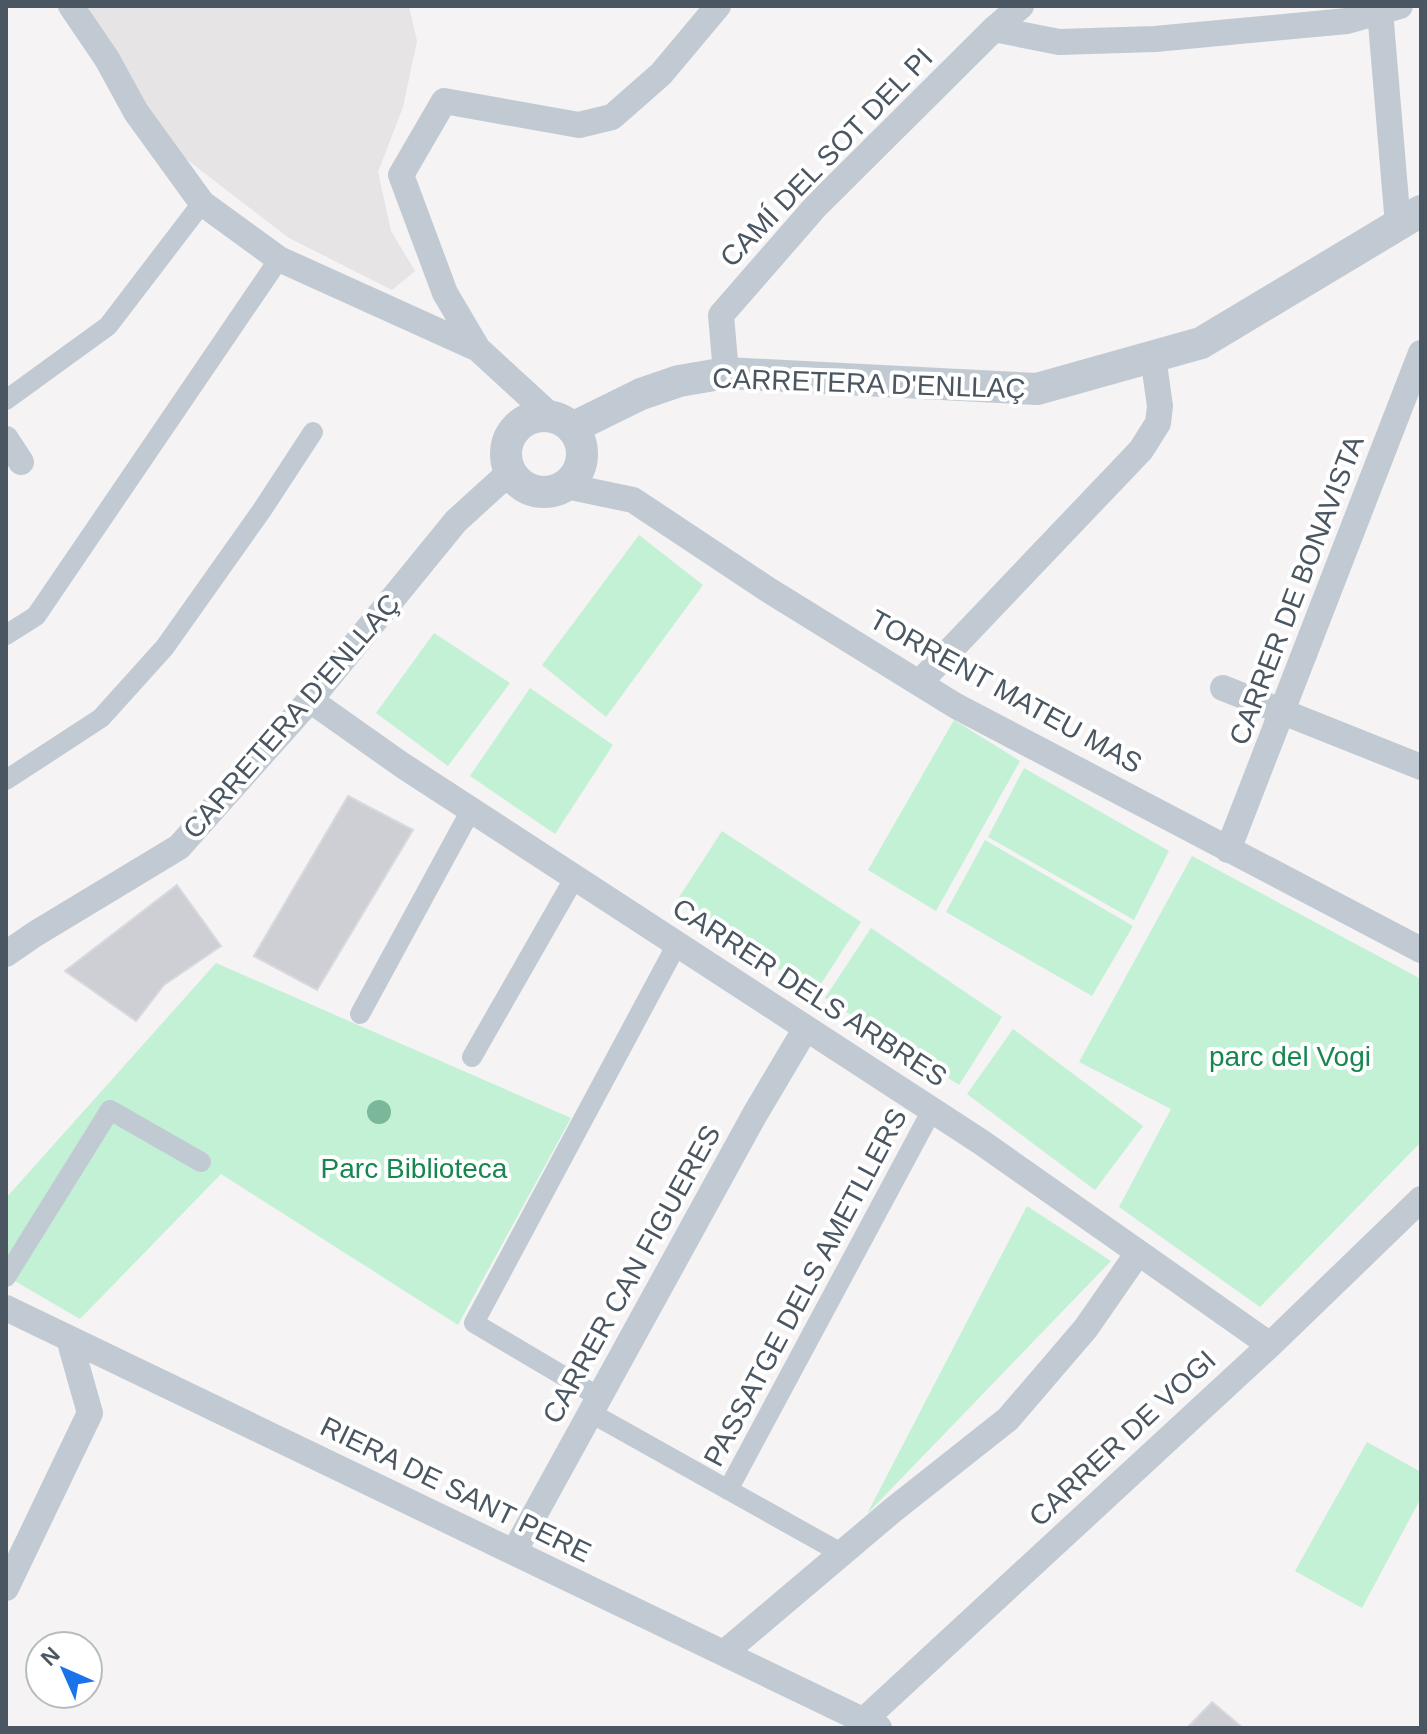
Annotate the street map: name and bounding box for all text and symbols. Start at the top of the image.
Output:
street label: CAMÍ DEL SOT DEL PI [714,42,939,273]
street label: CARRETERA D'ENLLAÇ [712,363,1026,404]
street label: CARRER DE BONAVISTA [1223,431,1370,749]
street label: CARRETERA D'ENLLAÇ [177,588,406,845]
street label: TORRENT MATEU MAS [864,604,1147,779]
street label: CARRER DELS ARBRES [667,892,953,1093]
park label: parc del Vogi [1209,1041,1371,1072]
street label: PASSATGE DELS AMETLLERS [698,1103,913,1471]
street label: CARRER CAN FIGUERES [536,1120,726,1429]
park label: Parc Biblioteca [321,1153,508,1184]
street label: CARRER DE VOGI [1023,1344,1222,1532]
street label: RIERA DE SANT PERE [316,1410,596,1568]
north arrow [24,1630,104,1710]
text: N [36,1642,65,1671]

